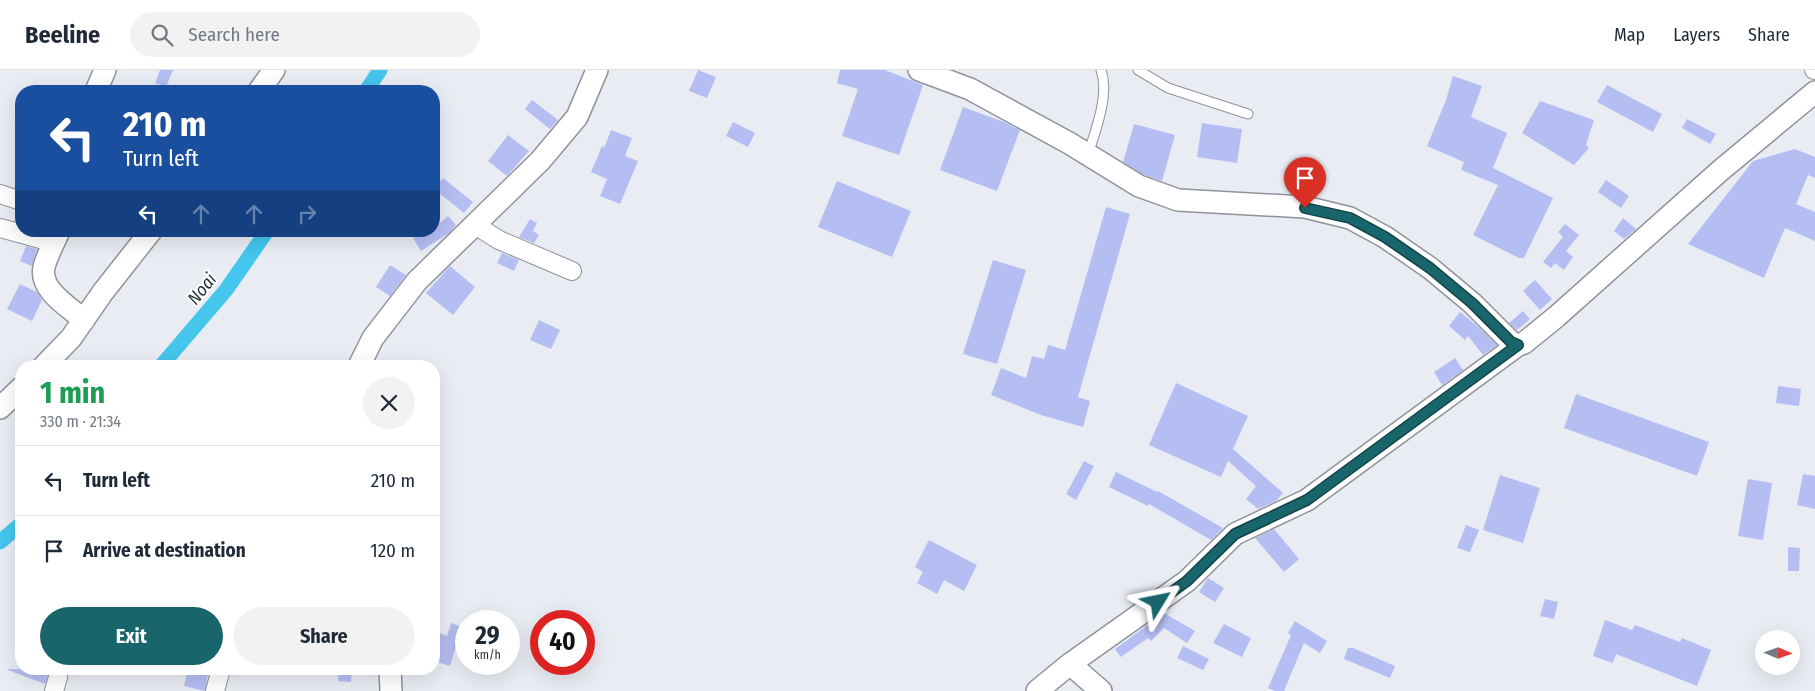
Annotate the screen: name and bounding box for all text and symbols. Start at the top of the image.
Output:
search box [130,12,480,57]
text: Beeline [25,21,100,49]
icon: search [148,21,176,49]
text: Search here [188,23,280,46]
text: Map [1614,24,1645,46]
text: Layers [1673,24,1720,46]
text: Share [1748,24,1790,46]
text: 210 m [123,103,207,145]
icon: left [40,105,105,170]
text: Turn left [123,145,199,172]
pin [1284,157,1326,208]
icon: arrive [1291,164,1319,192]
icon: left [134,200,162,228]
icon: ahead [187,200,215,228]
icon: ahead [240,200,268,228]
icon: right [293,200,321,228]
water label: Noai [183,268,222,309]
text: 1 min [40,375,105,411]
button: close [363,377,415,429]
text: 330 m · 21:34 [40,412,121,431]
icon: left [40,467,68,495]
text: Turn left [83,469,150,492]
text: 210 m [371,469,415,492]
icon: arrive [40,537,68,565]
text: Arrive at destination [83,539,246,562]
text: 120 m [370,539,415,562]
position arrow [1131,575,1183,627]
button: Exit [40,607,223,665]
button: Share [233,607,415,665]
speed limit sign: 40 [530,610,595,675]
text: 29 [475,621,500,651]
north arrow [1755,630,1800,675]
map controls [1755,630,1800,675]
text: km/h [474,648,501,662]

